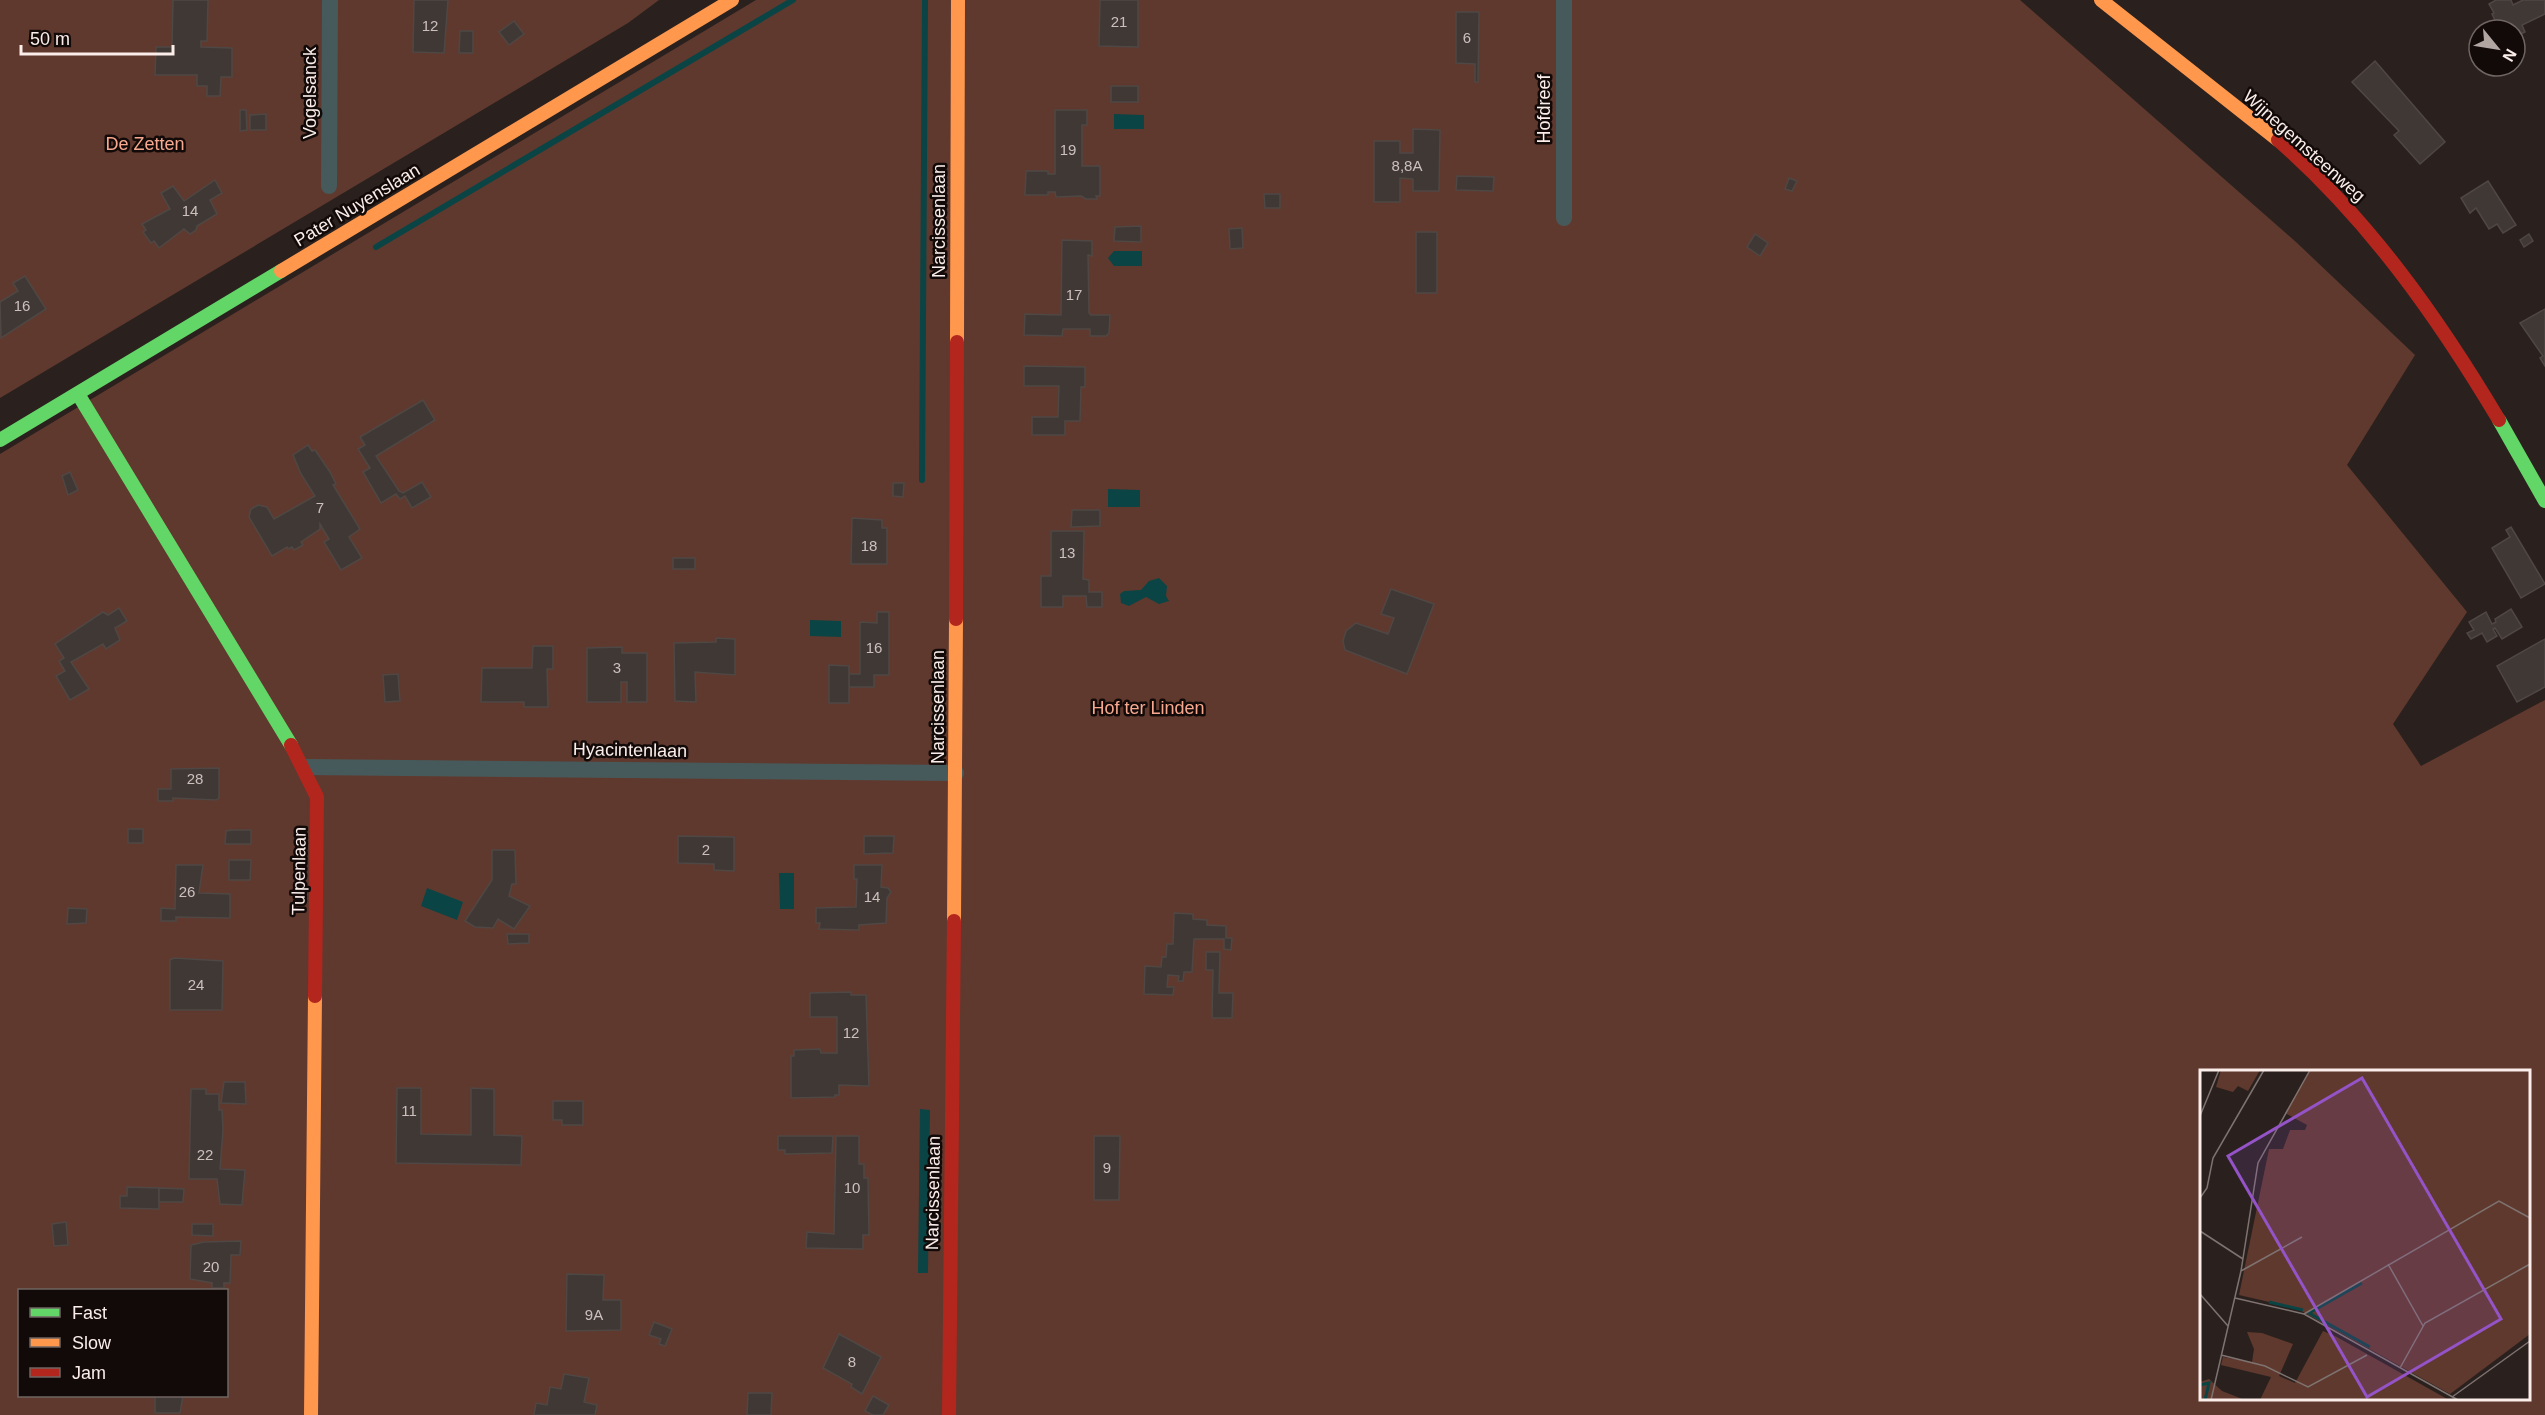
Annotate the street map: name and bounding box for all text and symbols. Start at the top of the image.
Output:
house number: 21 [1111,13,1127,30]
house number: 12 [422,17,438,34]
scale bar [21,18,172,56]
north arrow [2467,18,2527,78]
text: 50 m [30,29,70,49]
house number: 6 [1463,29,1471,46]
street label: Vogelsanck [300,46,320,139]
text: N [2499,46,2520,65]
street label: Hofdreef [1534,73,1554,144]
street label: Wijnegemsteenweg [2239,86,2369,206]
park label: De Zetten [105,134,185,154]
house number: 19 [1060,141,1076,158]
house number: 8,8A [1392,157,1422,174]
street label: Pater Nuyenslaan [291,160,423,250]
street label: Narcissenlaan [929,164,949,278]
house number: 14 [182,202,198,219]
house number: 17 [1066,286,1082,303]
house number: 16 [14,297,30,314]
house number: 7 [316,499,324,516]
house number: 18 [861,537,877,554]
house number: 13 [1059,544,1075,561]
house number: 16 [866,639,882,656]
street label: Narcissenlaan [928,650,948,764]
house number: 3 [613,659,621,676]
park label: Hof ter Linden [1091,698,1205,718]
street label: Hyacintenlaan [573,739,687,761]
house number: 28 [187,770,203,787]
street label: Tulpenlaan [288,827,310,915]
house number: 2 [702,841,710,858]
house number: 26 [179,883,195,900]
house number: 14 [864,888,880,905]
house number: 24 [188,976,204,993]
house number: 12 [843,1024,859,1041]
inset map [2200,1070,2530,1400]
house number: 11 [401,1102,417,1119]
street label: Narcissenlaan [922,1136,944,1250]
house number: 22 [197,1146,213,1163]
house number: 9 [1103,1159,1111,1176]
house number: 10 [844,1179,860,1196]
house number: 20 [203,1258,219,1275]
legend [18,1289,228,1397]
text: Fast [72,1303,107,1323]
house number: 9A [585,1306,603,1323]
text: Slow [72,1333,112,1353]
house number: 8 [848,1353,856,1370]
text: Jam [72,1363,106,1383]

